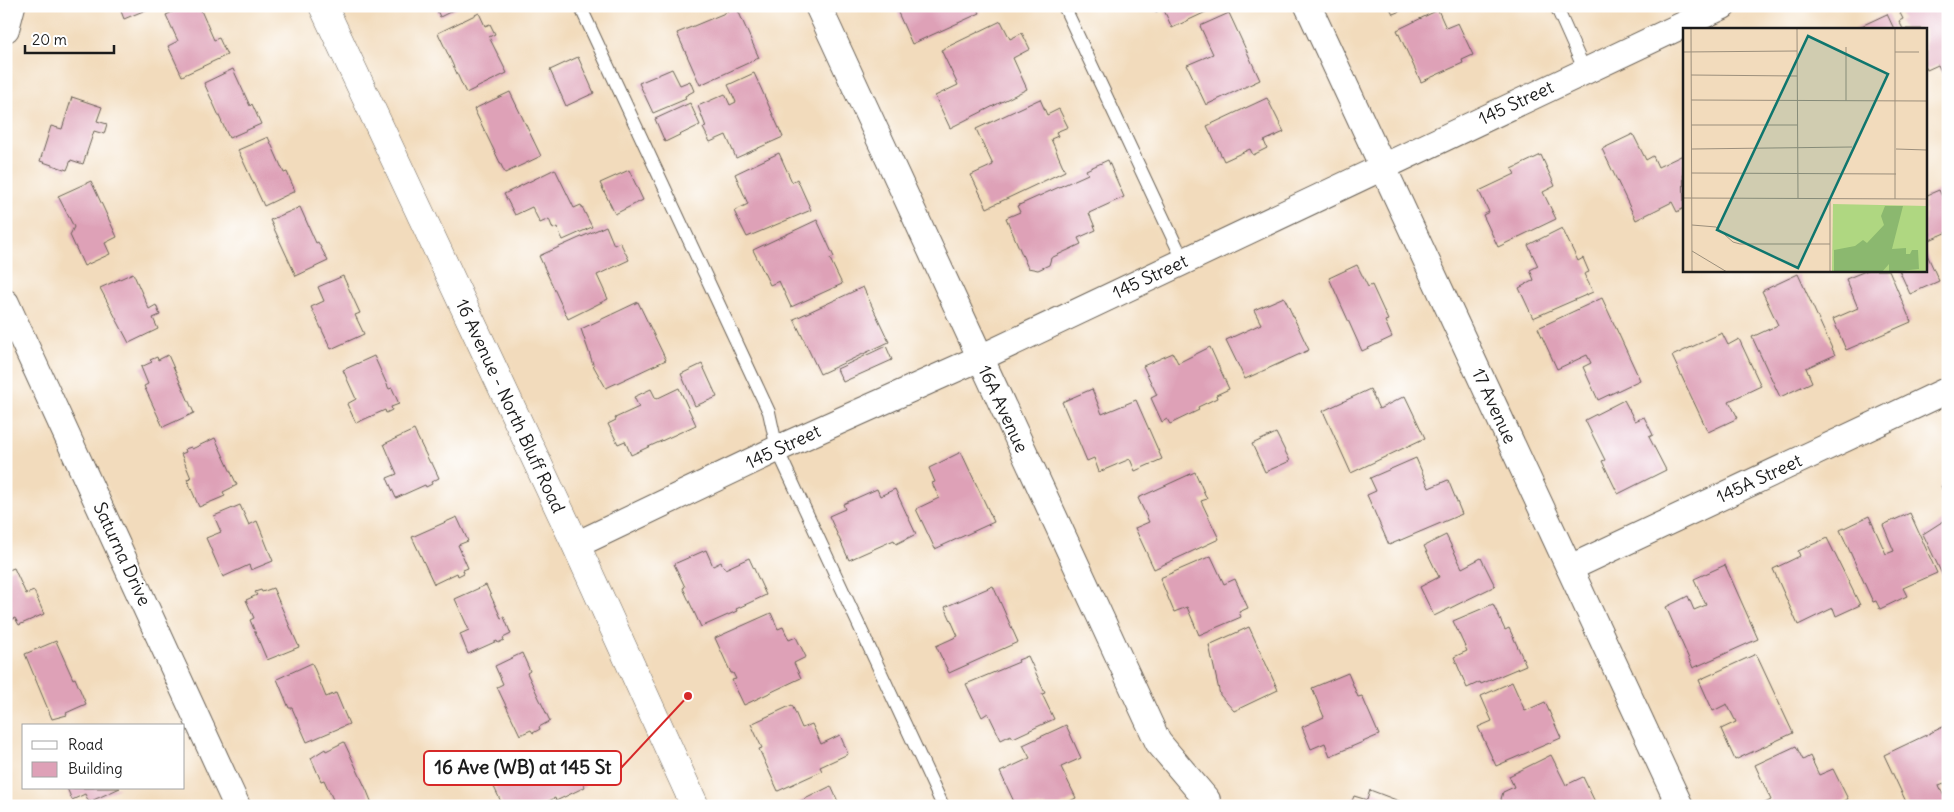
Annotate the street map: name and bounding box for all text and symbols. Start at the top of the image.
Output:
scale bar [25,22,114,54]
inset map [1683,28,1926,271]
text: 20 m [32,30,67,49]
street label: 145 Street [1475,75,1557,130]
street label: 145 Street [1109,249,1191,304]
street label: 16 Avenue - North Bluff Road [451,295,570,517]
street label: 16A Avenue [973,361,1034,456]
street label: 17 Avenue [1467,364,1522,447]
street label: 145 Street [742,419,824,474]
street label: 145A Street [1712,449,1805,508]
street label: Saturna Drive [88,498,156,609]
legend [22,724,185,790]
text: Road [68,735,103,754]
callout: 16 Ave (WB) at 145 St [424,751,621,785]
text: 16 Ave (WB) at 145 St [435,755,612,779]
text: Building [68,759,123,778]

